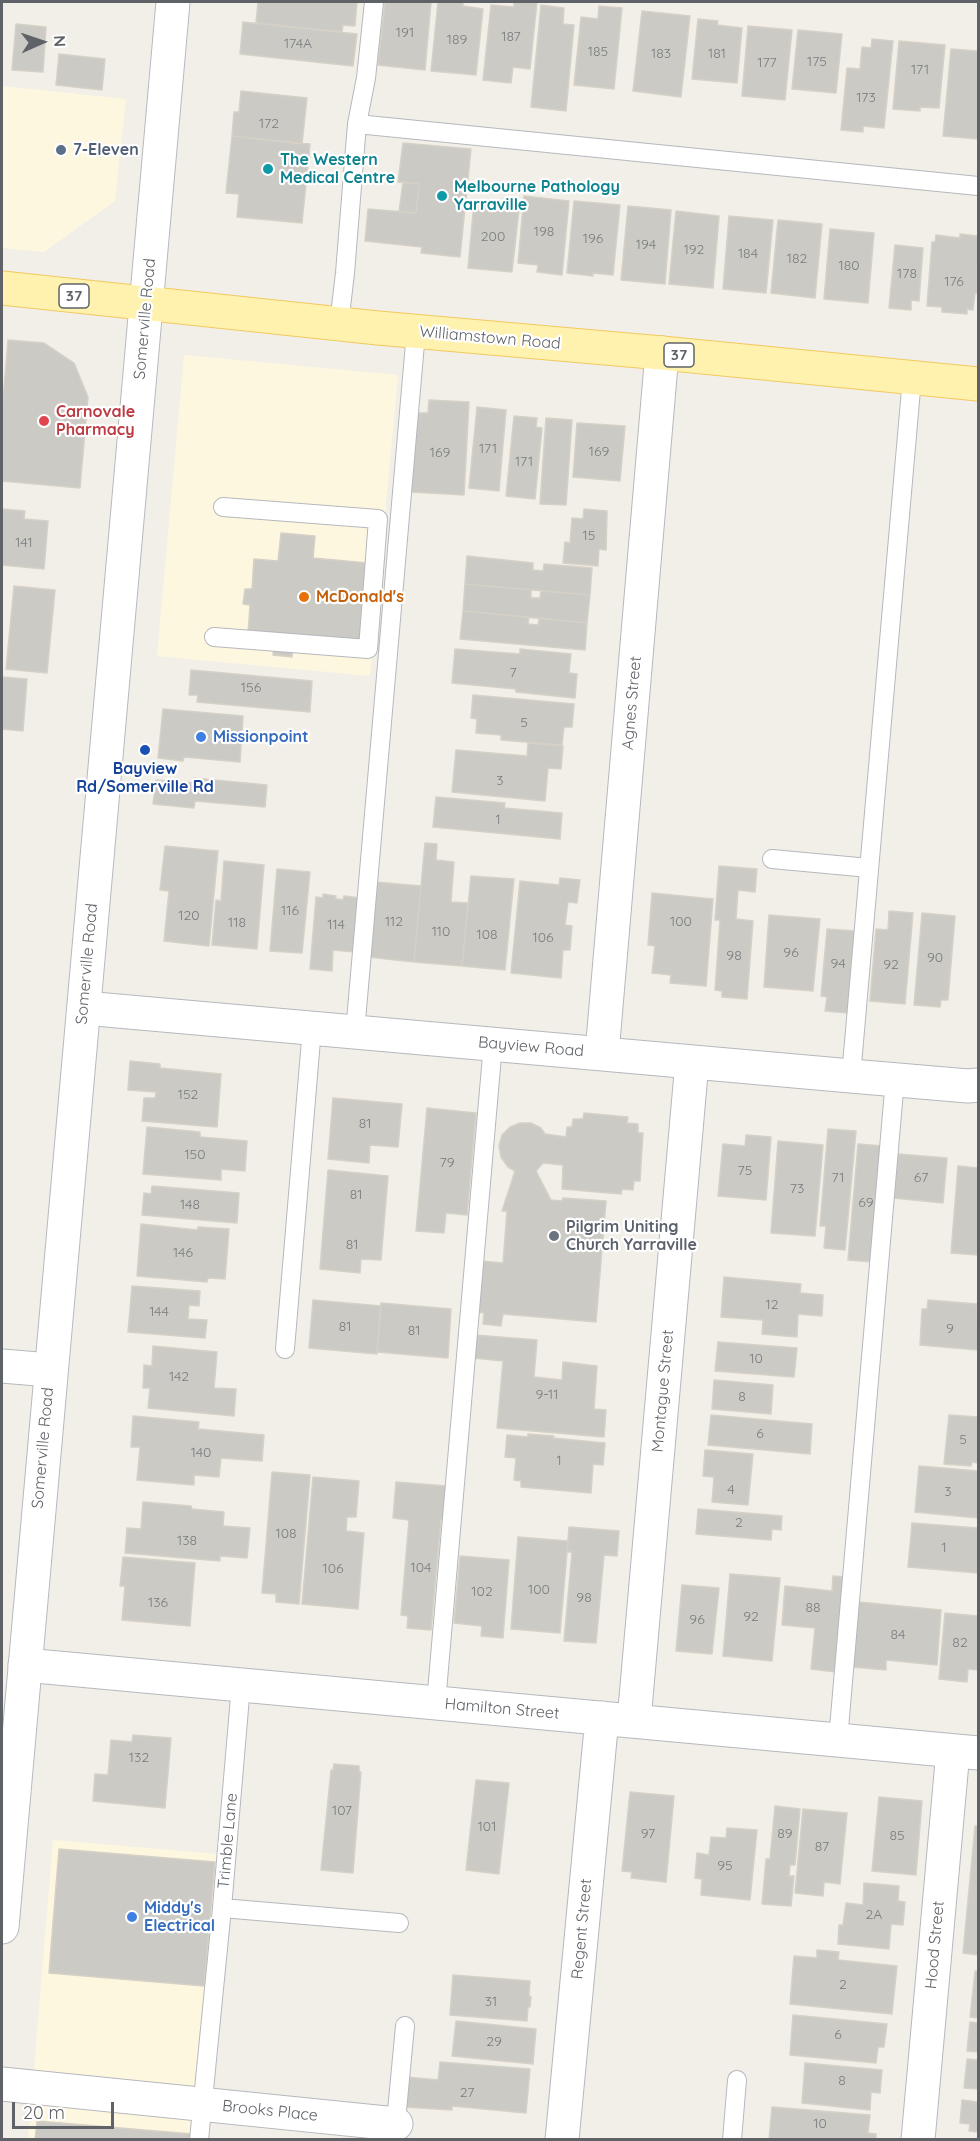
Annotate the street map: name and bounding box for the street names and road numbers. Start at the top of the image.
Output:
street label: Somerville Road [130,258,160,380]
road number: 37 [59,284,89,308]
street label: Williamstown Road [419,322,561,354]
road number: 37 [664,343,694,367]
street label: Agnes Street [618,655,646,751]
street label: Somerville Road [72,903,102,1025]
street label: Bayview Road [477,1033,585,1061]
street label: Montague Street [648,1329,678,1453]
street label: Somerville Road [28,1387,58,1509]
street label: Hamilton Street [444,1694,560,1724]
street label: Trimble Lane [214,1792,242,1890]
street label: Regent Street [568,1878,596,1980]
street label: Hood Street [922,1900,948,1990]
street label: Brooks Place [221,2096,319,2126]

